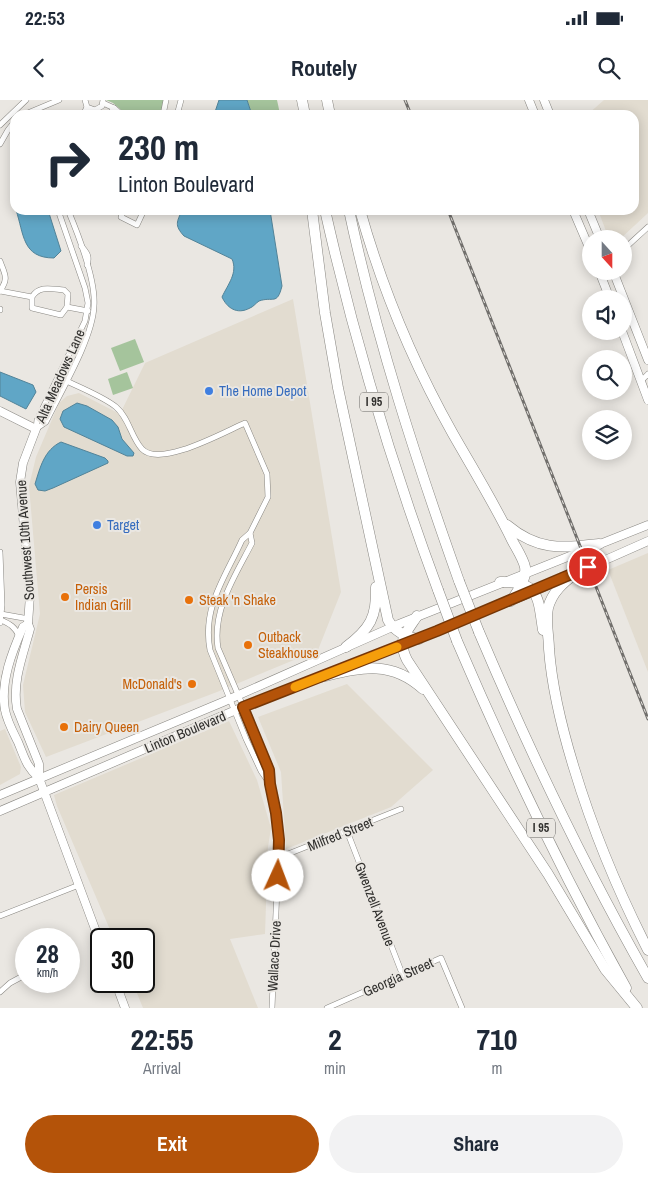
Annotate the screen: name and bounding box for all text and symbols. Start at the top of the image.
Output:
text: 22:53 [25,5,65,31]
text: Routely [291,53,357,83]
icon: back [25,54,53,82]
icon: search [595,54,623,82]
text: 230 m [118,124,199,171]
icon: right [35,130,100,195]
text: Linton Boulevard [118,169,254,199]
north arrow [582,230,632,280]
map controls [582,230,632,460]
button: sound [582,290,632,340]
street label: Alta Meadows Lane [31,326,89,427]
button: search [582,350,632,400]
place label: The Home Depot [219,382,306,400]
marker: The Home Depot [203,385,215,397]
road number: I 95 [360,392,388,412]
button: layers [582,410,632,460]
street label: Southwest 10th Avenue [12,479,38,601]
place label: Target [107,516,139,534]
marker: Target [91,519,103,531]
pin [567,546,609,588]
icon: arrive [574,553,602,581]
place label: Persis Indian Grill [75,580,131,614]
marker: Persis Indian Grill [59,591,71,603]
place label: Steak 'n Shake [199,591,276,609]
marker: Steak 'n Shake [183,594,195,606]
place label: Outback Steakhouse [258,628,319,662]
marker: Outback Steakhouse [242,639,254,651]
place label: McDonald's [122,675,182,693]
marker: McDonald's [186,678,198,690]
street label: Linton Boulevard [142,707,228,757]
place label: Dairy Queen [74,718,139,736]
marker: Dairy Queen [58,721,70,733]
street label: Milfred Street [305,813,375,855]
road number: I 95 [527,818,555,838]
position arrow [251,849,303,901]
street label: Gwenzell Avenue [351,859,399,949]
street label: Wallace Drive [263,920,285,992]
speed limit sign: 30 [90,928,155,993]
text: 28 [36,937,59,971]
street label: Georgia Street [360,953,436,1001]
text: km/h [37,965,58,981]
text: 22:55 [131,1019,193,1059]
text: 2 [328,1019,342,1059]
text: 710 [476,1019,517,1059]
text: Arrival [143,1057,181,1079]
text: min [324,1057,346,1079]
text: m [491,1057,502,1079]
button: Exit [25,1115,319,1173]
button: Share [329,1115,623,1173]

